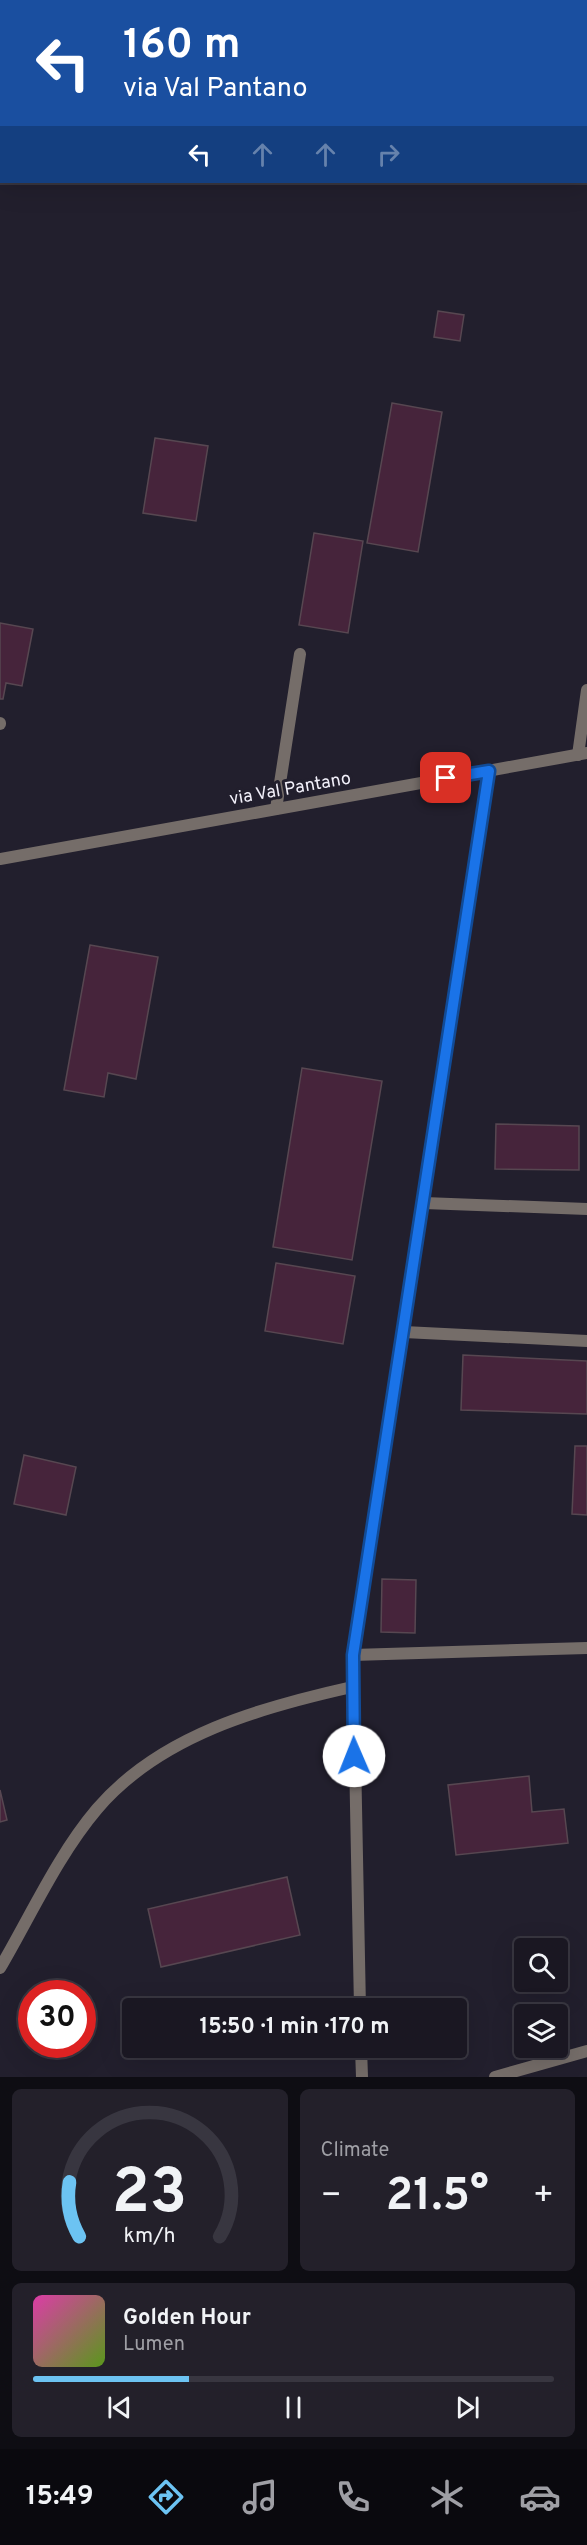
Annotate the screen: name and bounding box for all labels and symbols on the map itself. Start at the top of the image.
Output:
pin [420,752,471,803]
street label: via Val Pantano [228,767,353,811]
position arrow [322,1724,386,1788]
speed limit sign: 30 [18,1980,96,2058]

